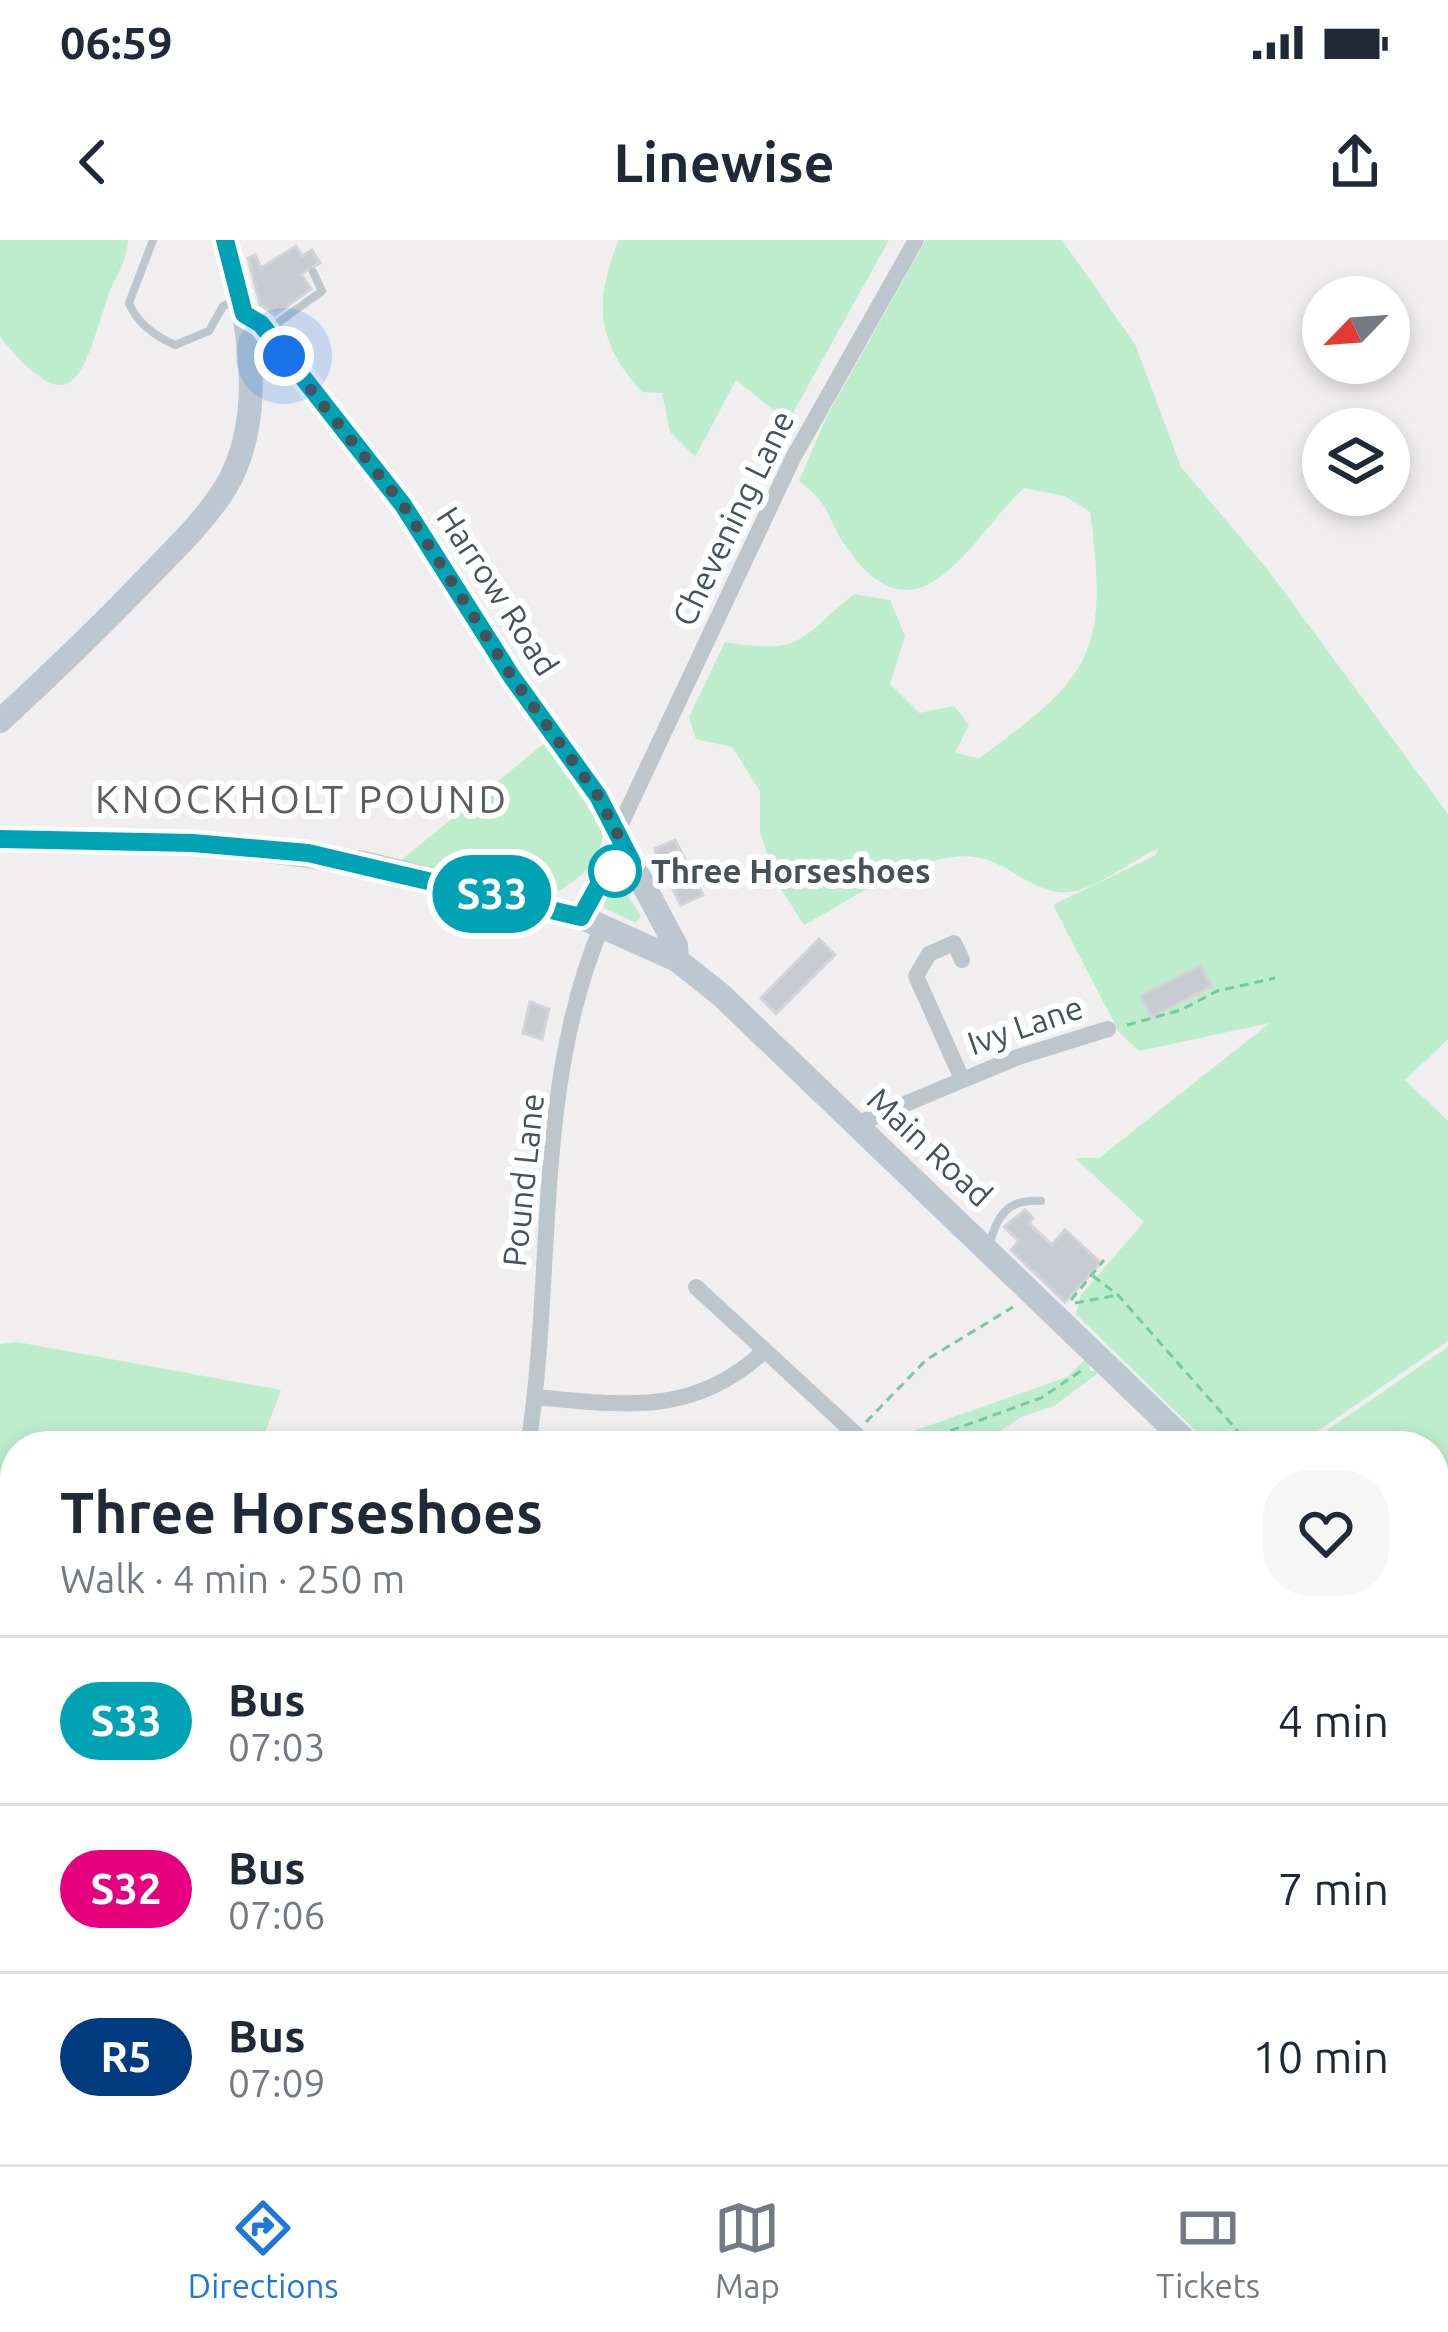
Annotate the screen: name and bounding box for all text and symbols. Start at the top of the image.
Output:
text: 06:59 [60,17,173,68]
icon: back [60,129,126,195]
icon: share [1322,129,1388,195]
text: Linewise [613,132,835,192]
north arrow [1302,276,1410,384]
map controls [1302,276,1410,516]
your location [254,326,314,386]
street label: Chevening Lane [664,404,801,631]
button: layers [1302,408,1410,516]
street label: Harrow Road [430,500,567,682]
district label: KNOCKHOLT POUND [95,777,509,820]
marker: Three Horseshoes [590,846,640,896]
place label: Three Horseshoes [651,852,931,889]
line badge: S33 [423,855,561,933]
text: S33 [456,870,528,917]
street label: Ivy Lane [962,988,1087,1061]
street label: Main Road [861,1080,1000,1213]
street label: Pound Lane [495,1091,550,1268]
button: heart [1263,1470,1389,1596]
text: Three Horseshoes [60,1480,543,1544]
text: Walk · 4 min · 250 m [60,1557,405,1600]
text: Bus [228,1674,305,1725]
text: 4 min [1278,1695,1389,1746]
text: S33 [90,1697,162,1744]
text: 07:03 [228,1725,326,1768]
text: Bus [228,1842,305,1893]
text: 7 min [1278,1863,1389,1914]
text: S32 [90,1865,162,1912]
text: 07:06 [228,1893,326,1936]
text: Bus [228,2010,305,2061]
text: 10 min [1252,2031,1389,2082]
text: R5 [100,2033,152,2080]
text: 07:09 [228,2061,326,2104]
tab: Directions [188,2195,339,2304]
tab: Map [714,2195,780,2304]
tab: Tickets [1156,2195,1260,2304]

